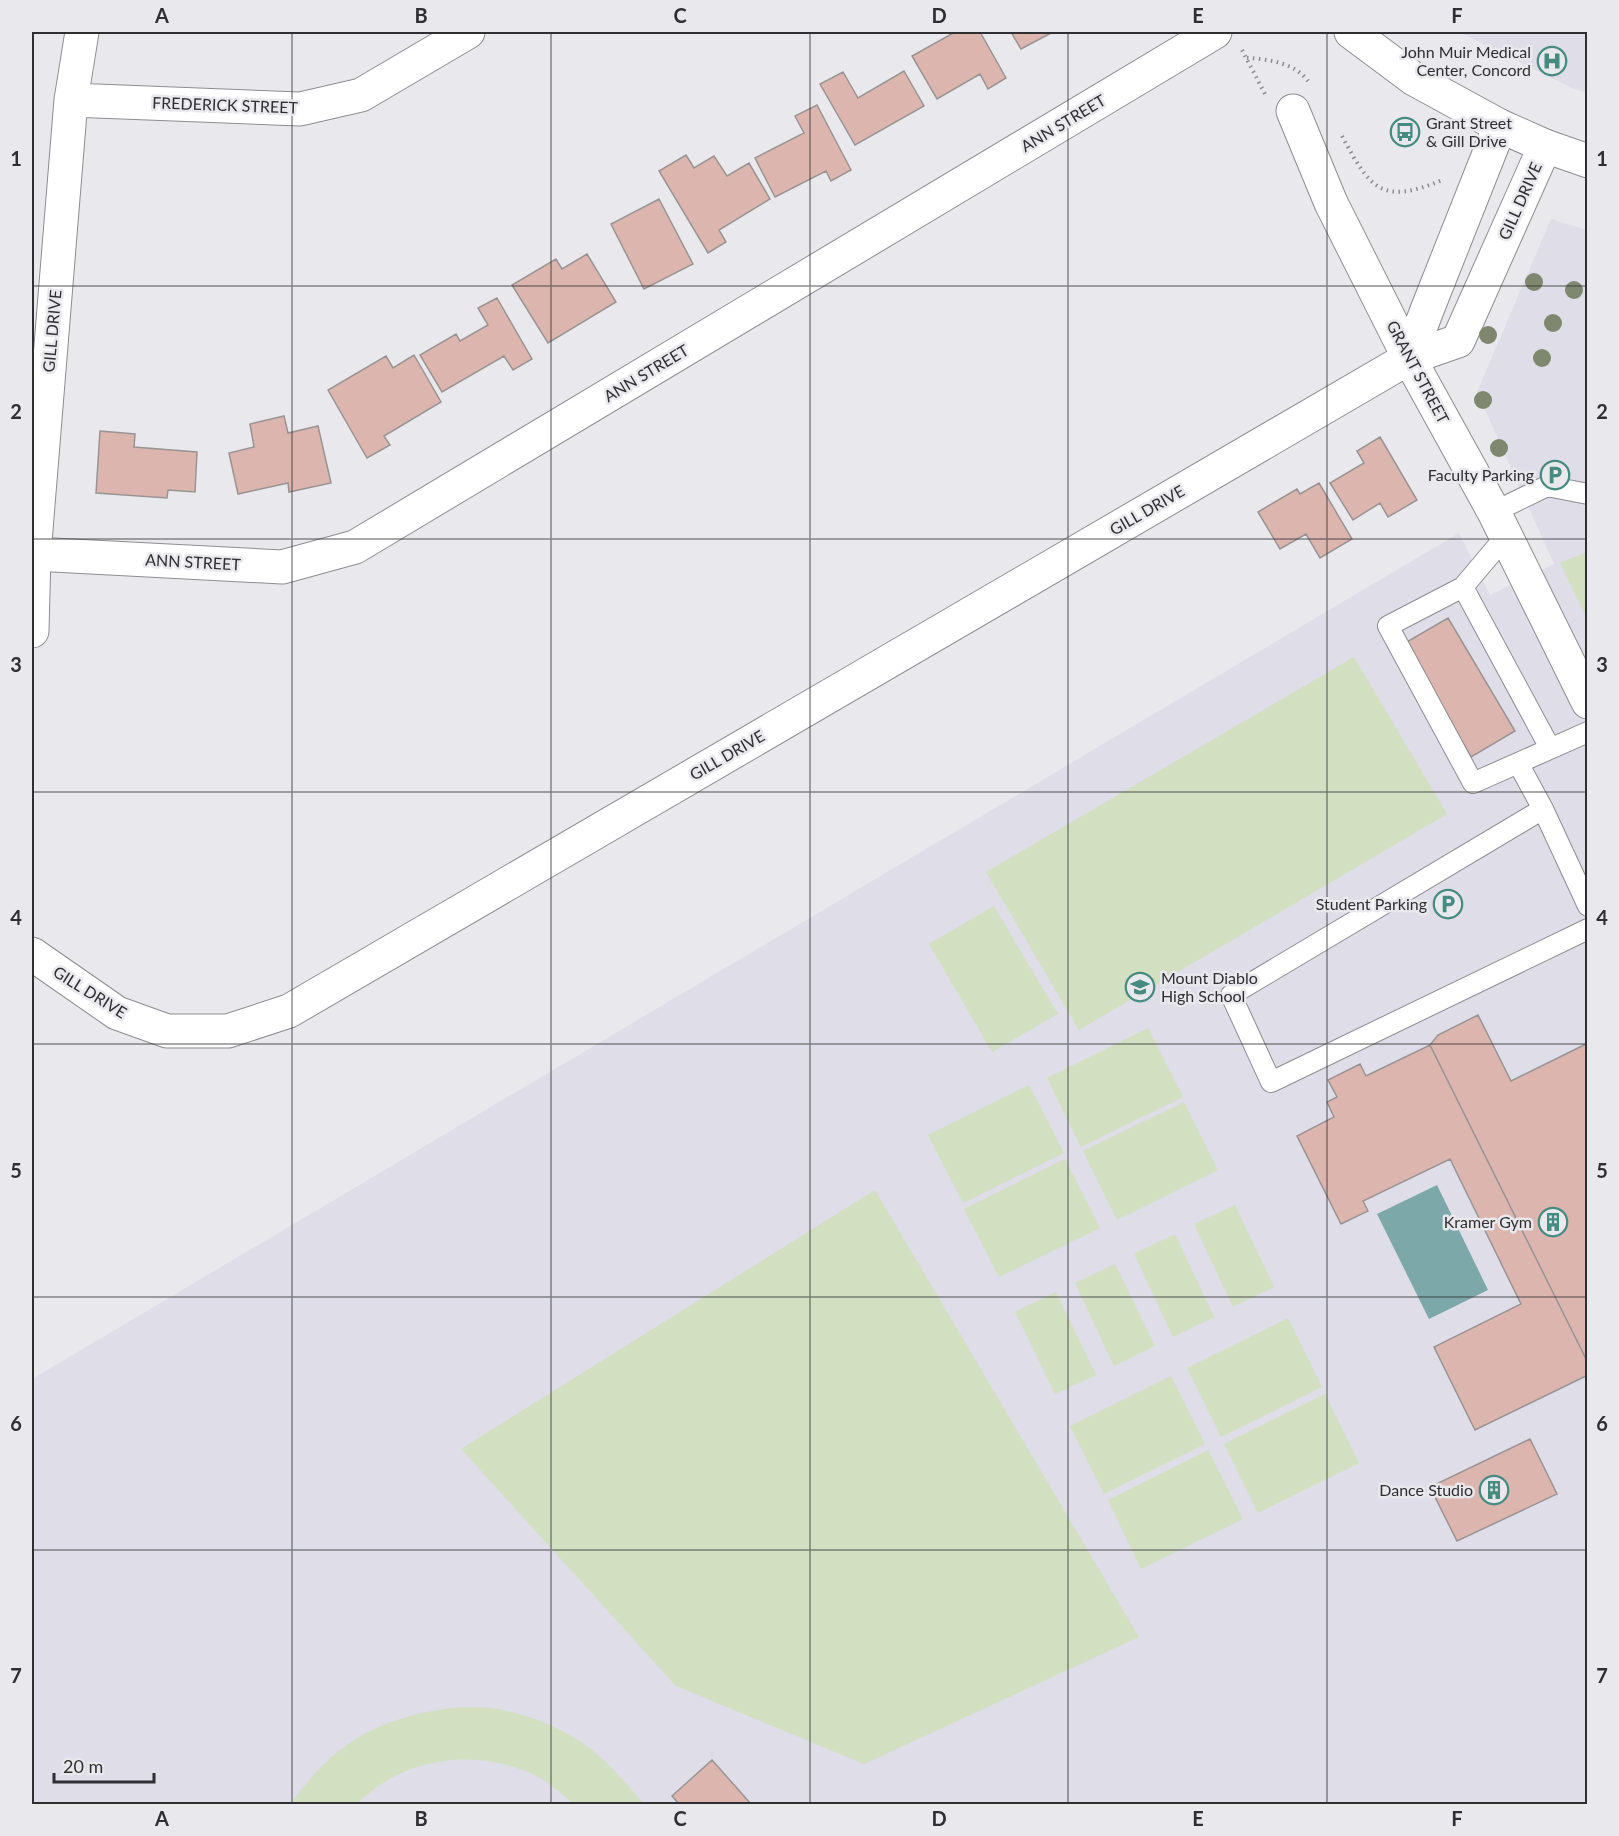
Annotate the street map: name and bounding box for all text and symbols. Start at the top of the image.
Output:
text: A [154,3,169,27]
text: B [414,3,428,27]
text: C [673,3,687,27]
text: D [931,3,947,27]
text: E [1192,3,1204,27]
text: F [1451,3,1463,27]
place label: John Muir Medical Center, Concord [1401,42,1531,79]
hospital icon: John Muir Medical Center, Concord [1536,45,1568,77]
street label: ANN STREET [1017,90,1109,155]
street label: FREDERICK STREET [152,92,299,117]
place label: Grant Street & Gill Drive [1426,113,1512,150]
bus stop icon: Grant Street & Gill Drive [1389,116,1421,148]
text: 1 [10,146,22,170]
text: 1 [1596,146,1608,170]
street label: GILL DRIVE [1494,159,1545,243]
street label: GILL DRIVE [38,289,65,373]
street label: GRANT STREET [1383,317,1454,427]
street label: ANN STREET [600,340,692,405]
text: 2 [10,399,22,423]
text: 2 [1596,399,1608,423]
parking icon: Faculty Parking [1539,459,1571,491]
place label: Faculty Parking [1428,465,1534,484]
street label: GILL DRIVE [1106,481,1187,539]
street label: ANN STREET [145,550,242,574]
text: 3 [10,652,22,676]
text: 3 [1596,652,1608,676]
street label: GILL DRIVE [686,726,767,784]
parking icon: Student Parking [1432,888,1464,920]
place label: Student Parking [1316,894,1427,913]
text: 4 [10,905,22,929]
text: 4 [1596,905,1608,929]
street label: GILL DRIVE [50,962,130,1022]
place label: Mount Diablo High School [1161,968,1258,1005]
school or university icon: Mount Diablo High School [1124,971,1156,1003]
text: 5 [10,1158,22,1182]
text: 5 [1596,1158,1608,1182]
building icon: Kramer Gym [1537,1206,1569,1238]
place label: Kramer Gym [1444,1212,1532,1231]
text: 6 [10,1411,22,1435]
text: 6 [1596,1411,1608,1435]
building icon: Dance Studio [1478,1474,1510,1506]
place label: Dance Studio [1379,1480,1473,1499]
text: 7 [10,1663,22,1687]
text: 7 [1596,1663,1608,1687]
scale bar [54,1746,154,1784]
text: 20 m [63,1755,103,1777]
text: A [154,1806,169,1830]
text: B [414,1806,428,1830]
text: C [673,1806,687,1830]
text: D [931,1806,947,1830]
text: E [1192,1806,1204,1830]
text: F [1451,1806,1463,1830]

